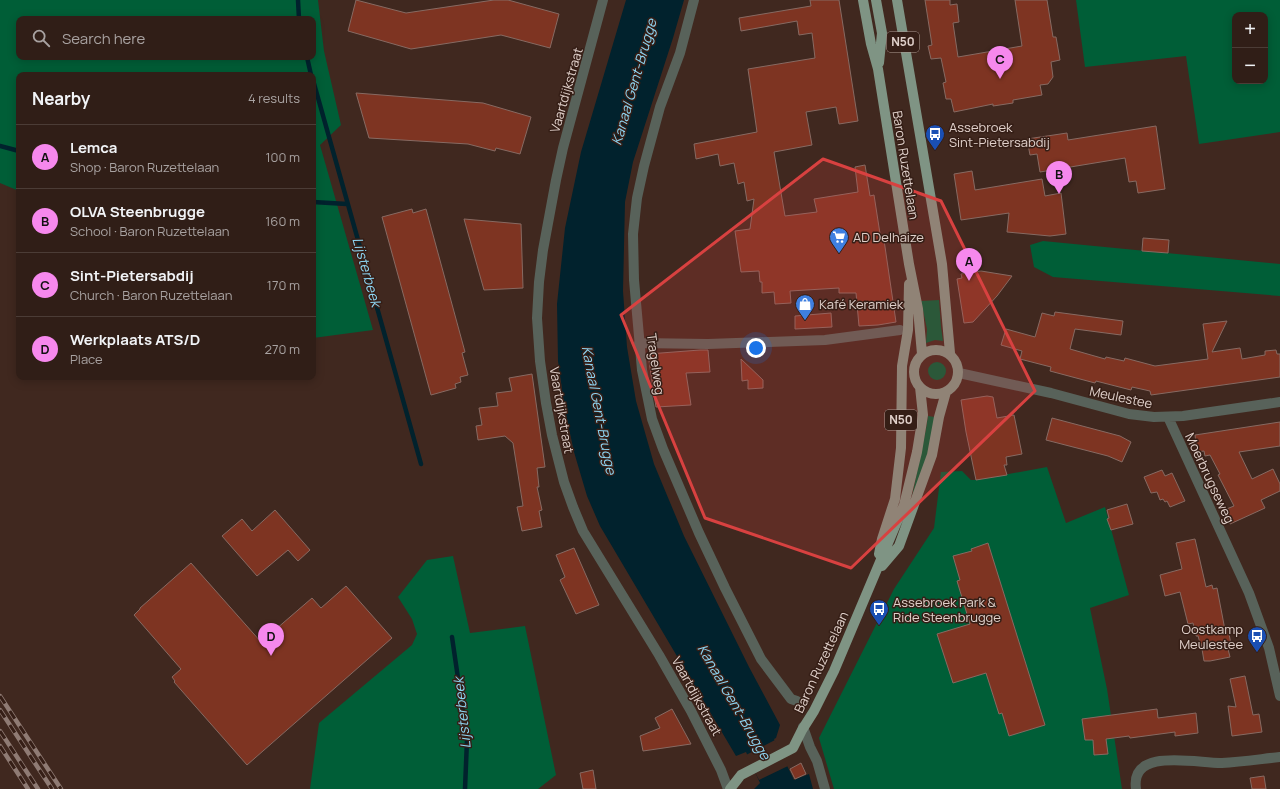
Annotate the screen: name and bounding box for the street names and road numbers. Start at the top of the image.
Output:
road number: N50 [887,32,919,52]
street label: Vaartdijkstraat [545,45,587,135]
street label: Baron Ruzettelaan [889,109,923,221]
street label: Tragelweg [643,332,669,396]
street label: Vaartdijkstraat [546,365,578,455]
street label: Meulestee [1088,382,1154,413]
road number: N50 [885,410,917,430]
street label: Moerbrugseweg [1181,430,1239,526]
street label: Baron Ruzettelaan [790,608,852,716]
street label: Vaartdijkstraat [668,653,726,739]

